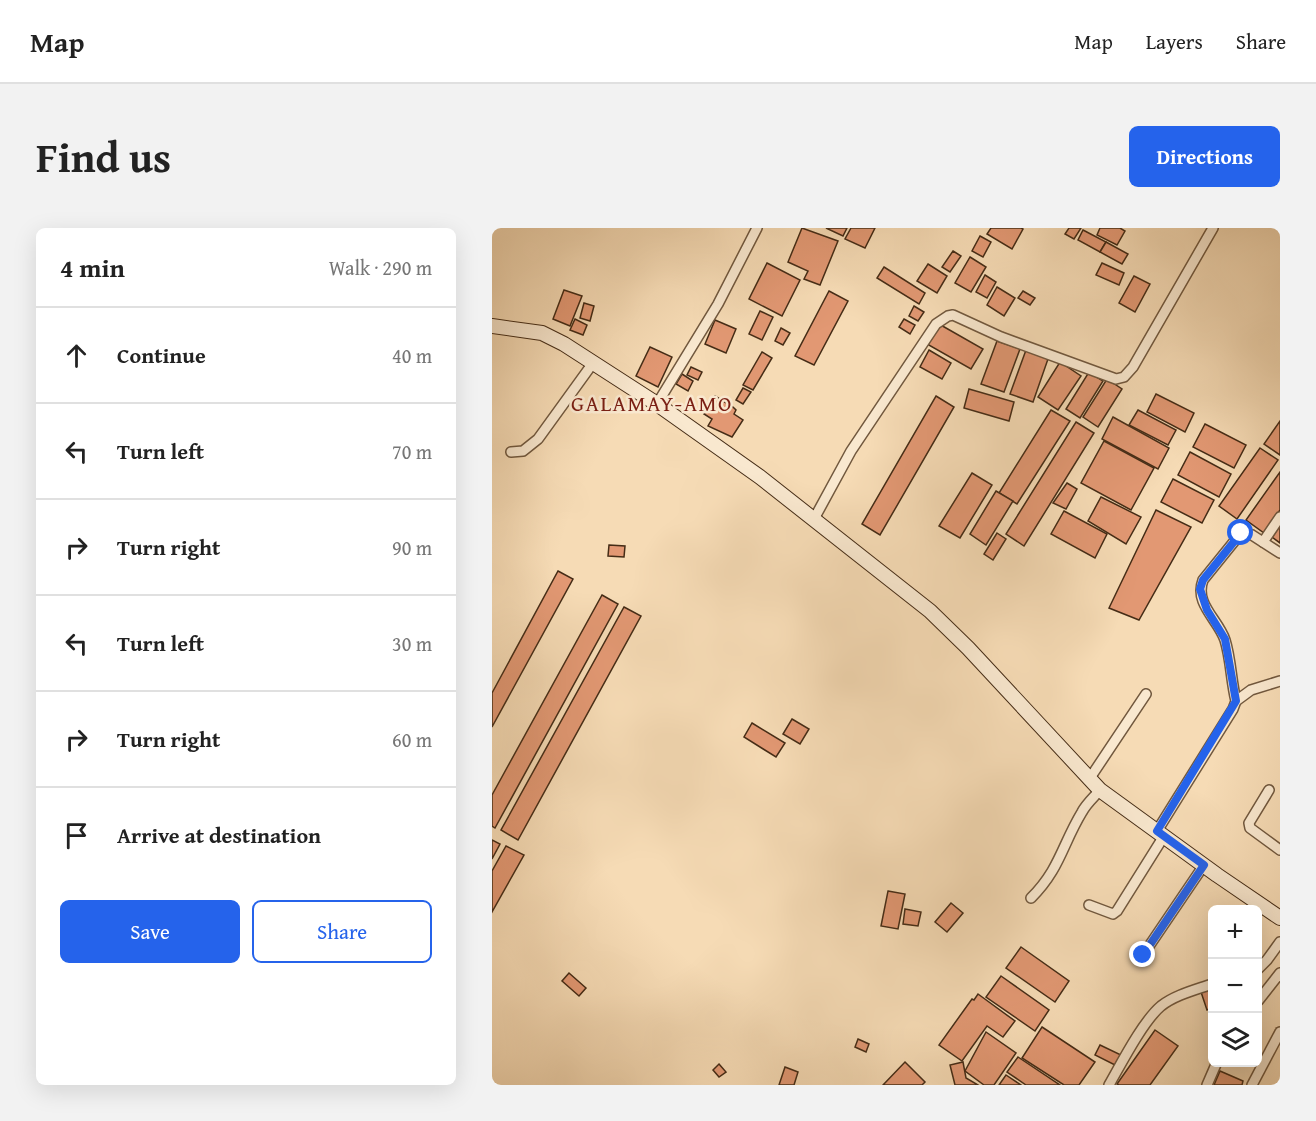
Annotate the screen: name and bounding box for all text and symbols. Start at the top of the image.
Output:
text: Map [30,21,84,62]
text: Map [1074,26,1113,57]
text: Layers [1146,26,1203,57]
text: Share [1236,26,1286,57]
text: Find us [36,126,171,187]
button: Directions [1129,126,1280,187]
text: 4 min [60,248,125,287]
text: Walk · 290 m [329,253,432,282]
icon: ahead [60,339,93,372]
text: Continue [117,339,206,371]
text: 40 m [392,341,432,370]
district label: GALAMAY-AMO [571,387,733,419]
icon: left [60,435,93,468]
text: Turn left [117,435,204,467]
text: 70 m [392,437,432,466]
route start [1227,519,1253,545]
icon: right [60,531,93,564]
text: Turn right [117,531,220,563]
text: 90 m [392,533,432,562]
icon: left [60,627,93,660]
text: Turn left [117,627,204,659]
text: 30 m [392,629,432,658]
icon: right [60,723,93,756]
text: Turn right [117,723,220,755]
text: 60 m [392,725,432,754]
icon: arrive [60,819,93,852]
text: Arrive at destination [117,819,321,851]
button: Save [60,900,240,963]
button: Share [252,900,432,963]
map controls [1208,905,1262,1067]
button: + [1208,905,1262,959]
route end [1129,941,1155,967]
button: − [1208,959,1262,1013]
button: layers [1208,1013,1262,1067]

